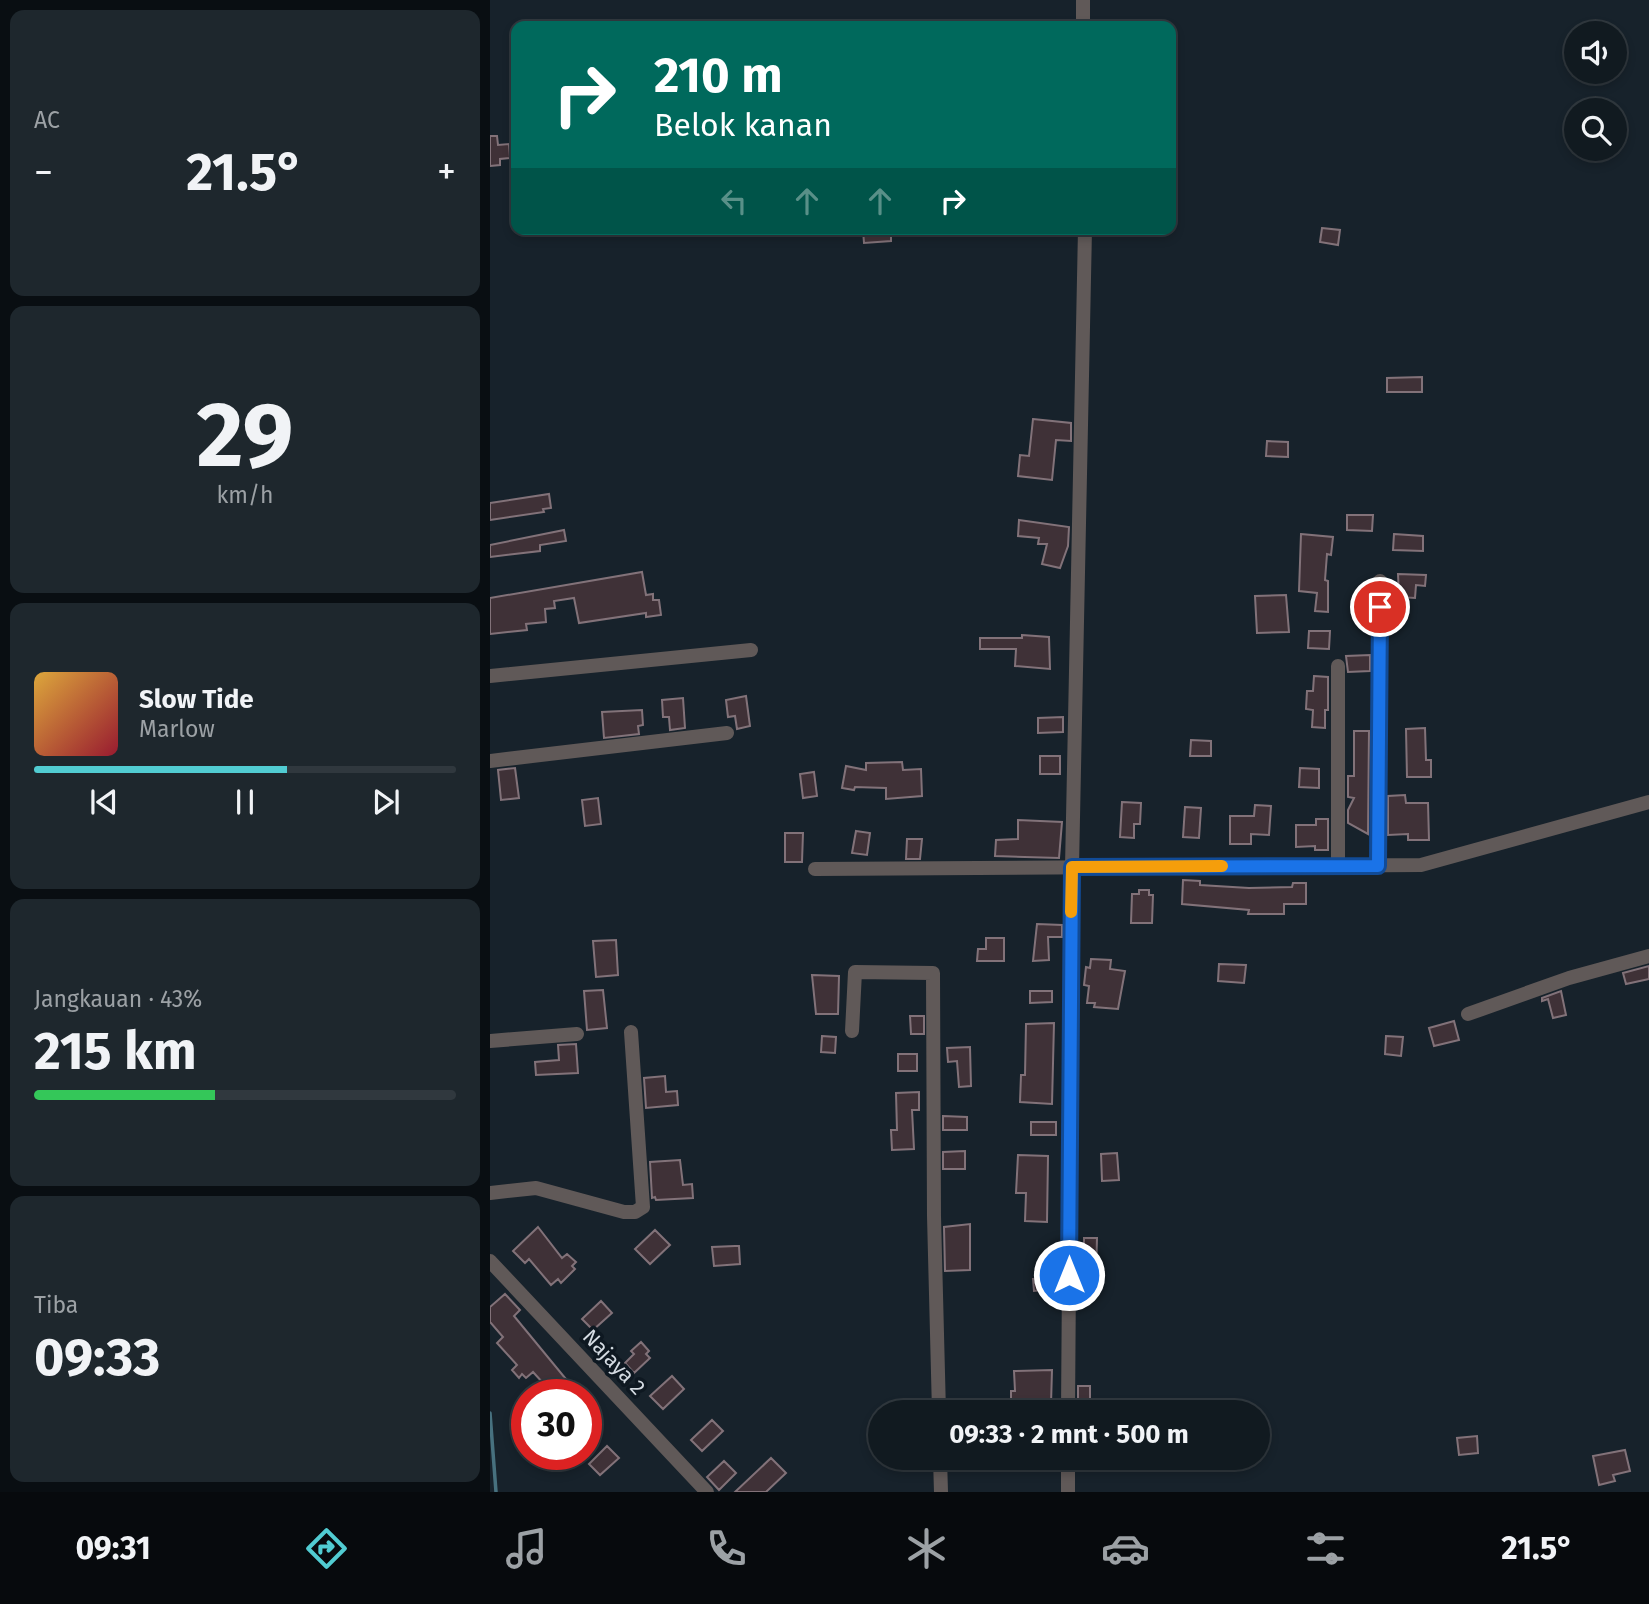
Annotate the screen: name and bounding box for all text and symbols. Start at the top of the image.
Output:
map controls [1564,21,1627,161]
button: sound [1564,21,1627,84]
text: 210 m [654,46,783,105]
icon: right [539,49,630,140]
button: search [1564,98,1627,161]
text: AC [34,106,60,134]
text: Belok kanan [654,106,832,144]
text: 21.5° [186,141,304,204]
text: − [34,149,53,195]
text: + [437,149,456,195]
icon: left [715,182,753,220]
icon: ahead [788,182,826,220]
icon: ahead [861,182,899,220]
icon: right [934,182,972,220]
text: 29 [196,381,294,490]
text: km/h [217,481,273,509]
pin [1350,577,1410,637]
icon: arrive [1361,588,1399,626]
text: Slow Tide [139,684,254,715]
text: Marlow [139,715,215,743]
icon: previous [85,783,123,821]
icon: pause [226,783,264,821]
icon: next [367,783,405,821]
text: Jangkauan · 43% [34,985,202,1013]
text: 215 km [34,1020,197,1083]
position arrow [1032,1238,1106,1312]
text: Tiba [34,1291,78,1319]
street label: Najaya 2 [577,1324,651,1400]
text: 09:33 [34,1326,160,1389]
speed limit sign: 30 [511,1379,602,1470]
text: 09:33 · 2 mnt · 500 m [949,1419,1189,1450]
icon: directions [302,1524,351,1573]
icon: music [502,1524,551,1573]
icon: phone [702,1524,751,1573]
icon: climate [902,1524,951,1573]
icon: car [1101,1524,1150,1573]
icon: filters [1301,1524,1350,1573]
text: 09:31 [75,1529,151,1567]
text: 21.5° [1501,1529,1574,1567]

